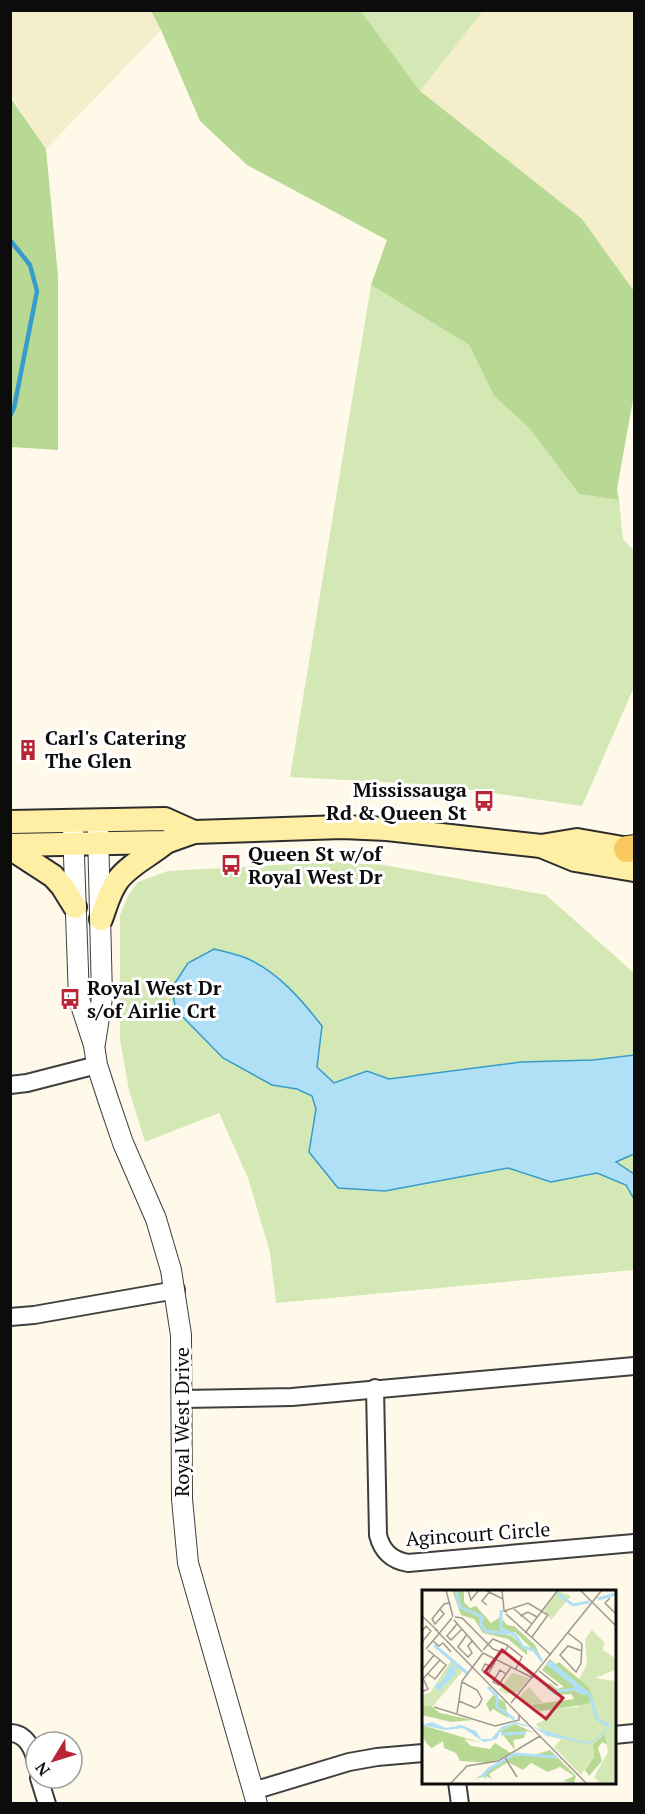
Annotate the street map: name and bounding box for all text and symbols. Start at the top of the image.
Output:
place label: Carl's Catering The Glen [45,724,186,774]
building icon: Carl's Catering The Glen [16,738,40,762]
place label: Mississauga Rd & Queen St [326,776,467,826]
bus stop icon: Mississauga Rd & Queen St [472,789,496,813]
place label: Queen St w/of Royal West Dr [248,840,383,890]
bus stop icon: Queen St w/of Royal West Dr [219,853,243,877]
place label: Royal West Dr s/of Airlie Crt [87,974,222,1024]
bus stop icon: Royal West Dr s/of Airlie Crt [58,987,82,1011]
street label: Royal West Drive [168,1347,195,1497]
street label: Agincourt Circle [405,1515,551,1552]
inset map [422,1590,615,1784]
north arrow [24,1730,84,1790]
text: N [30,1758,55,1781]

